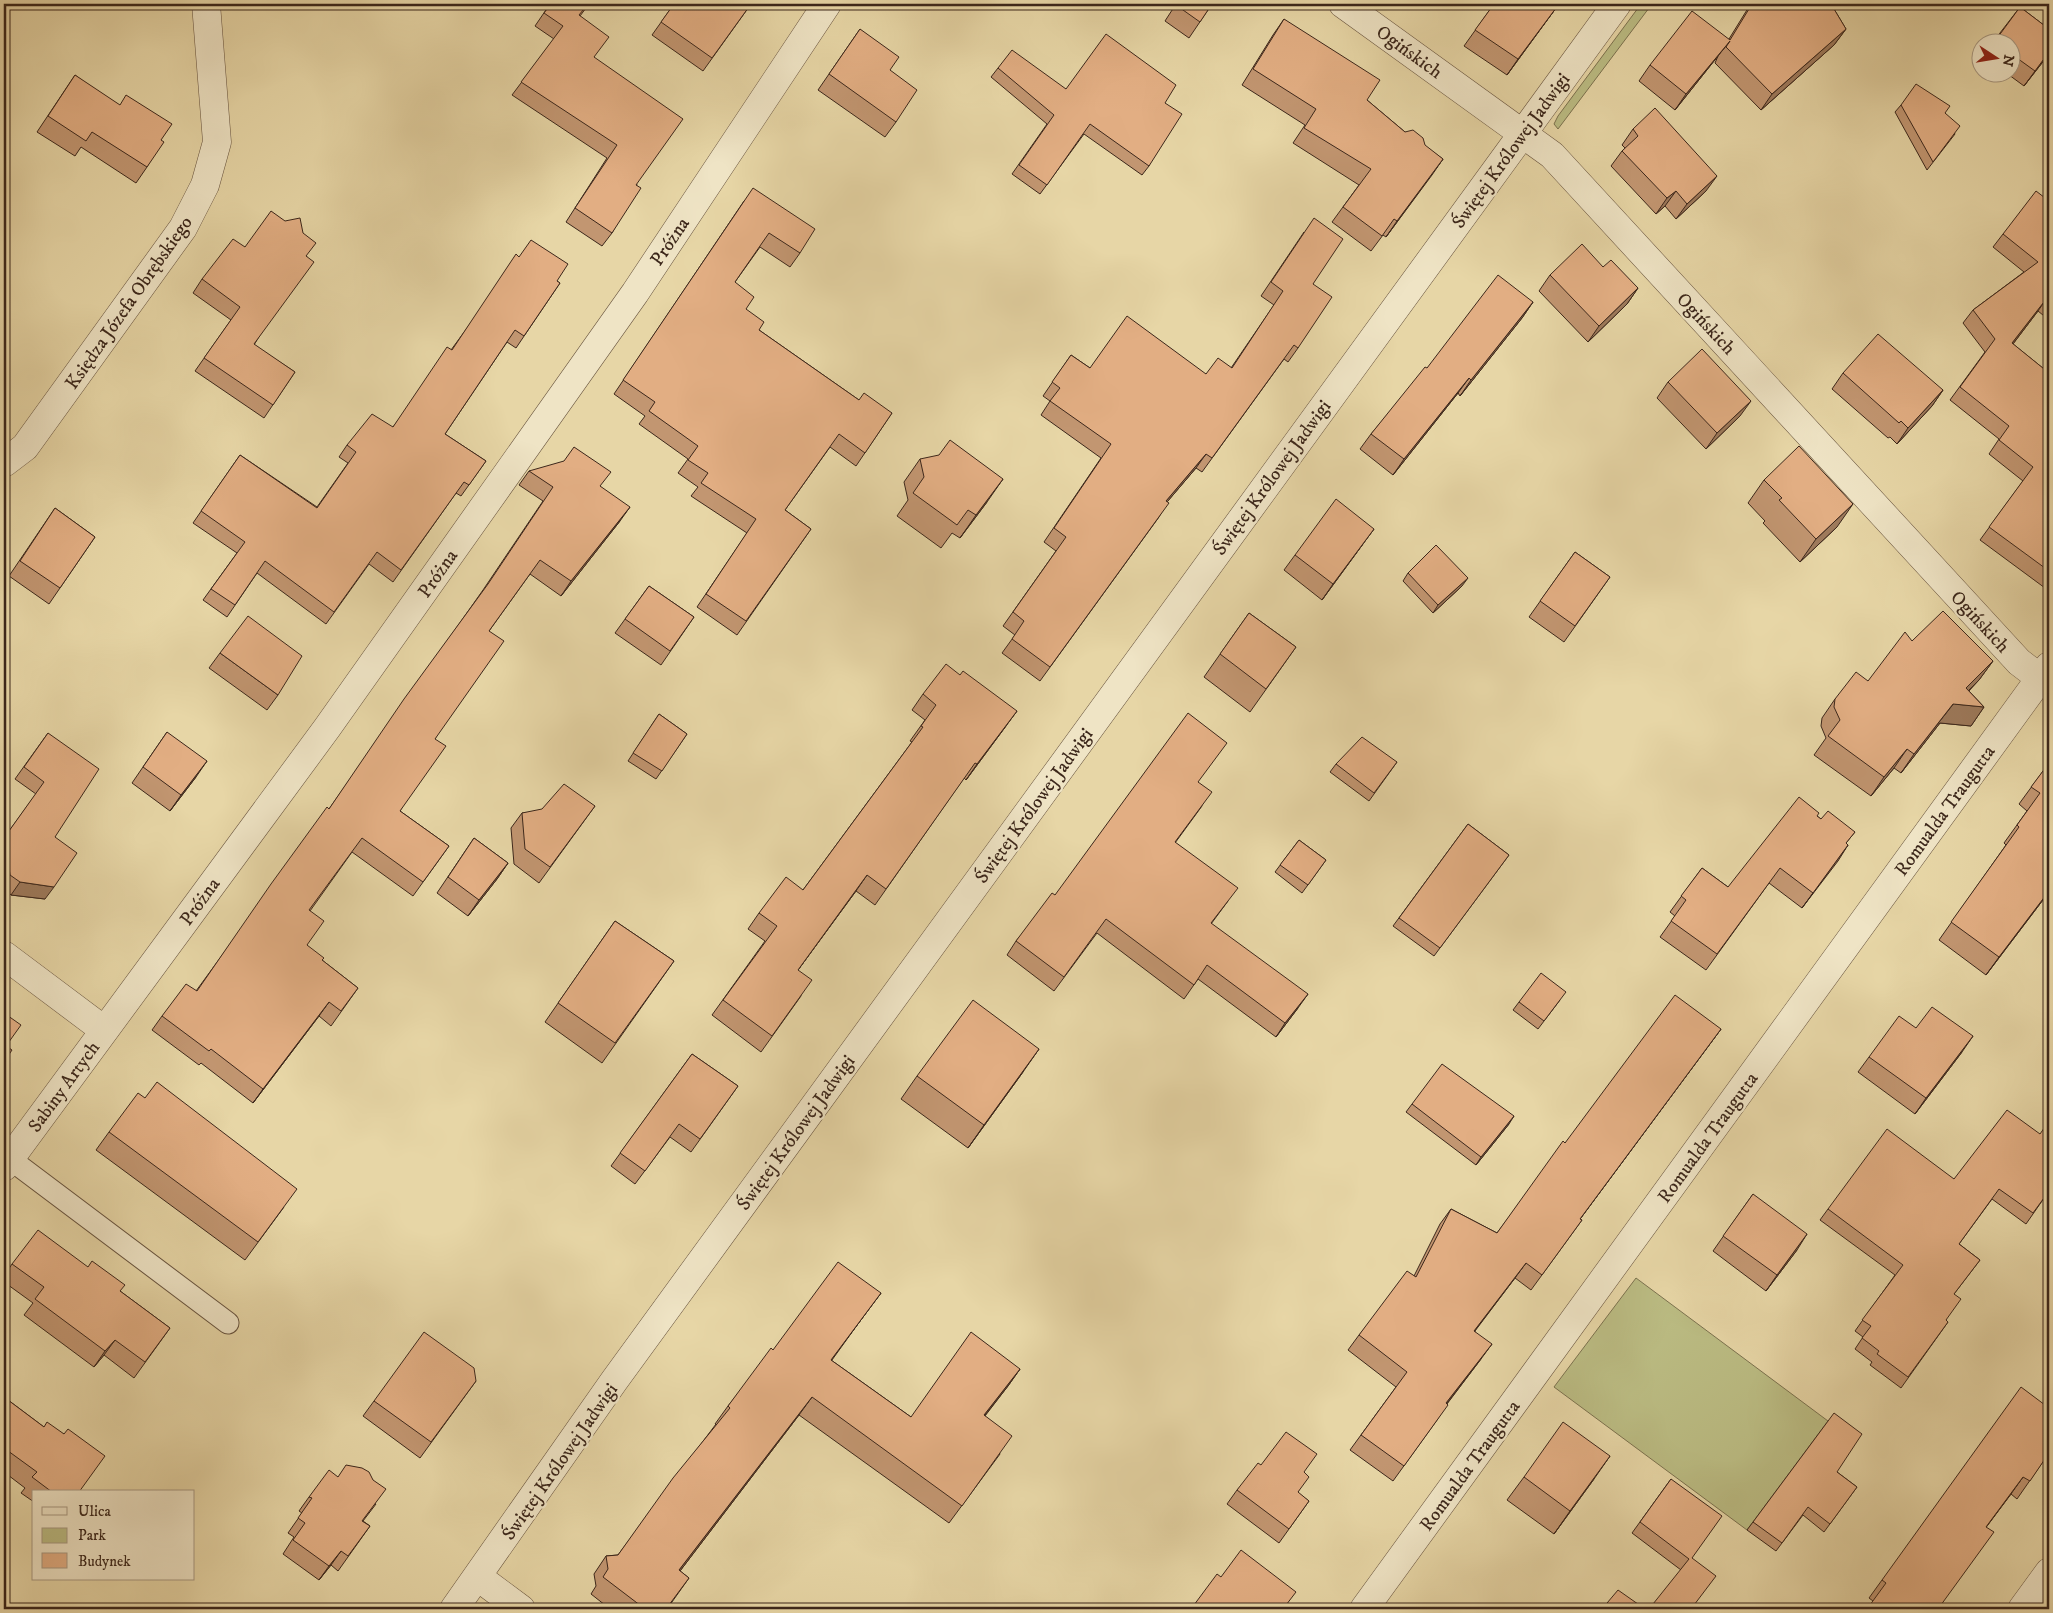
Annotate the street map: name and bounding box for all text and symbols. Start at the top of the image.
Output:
street label: Ogińskich [1371,20,1447,84]
north arrow [1970,32,2020,82]
text: N [1998,53,2018,68]
street label: Świętej Królowej Jadwigi [1446,68,1575,233]
street label: Księdza Józefa Obrębskiego [61,212,198,394]
street label: Próżna [646,213,695,270]
street label: Ogińskich [1671,288,1740,360]
street label: Świętej Królowej Jadwigi [1207,395,1336,560]
street label: Próżna [413,545,463,602]
street label: Ogińskich [1945,586,2014,658]
street label: Świętej Królowej Jadwigi [969,723,1098,888]
street label: Romualda Traugutta [1890,741,2000,881]
street label: Próżna [175,873,225,930]
street label: Sabiny Artych [23,1037,105,1137]
street label: Świętej Królowej Jadwigi [731,1050,860,1215]
street label: Romualda Traugutta [1653,1068,1763,1208]
street label: Świętej Królowej Jadwigi [496,1378,623,1545]
street label: Romualda Traugutta [1415,1396,1525,1536]
legend [32,1490,195,1580]
text: Ulica [78,1502,111,1521]
text: Park [78,1526,107,1545]
text: Budynek [78,1552,131,1571]

